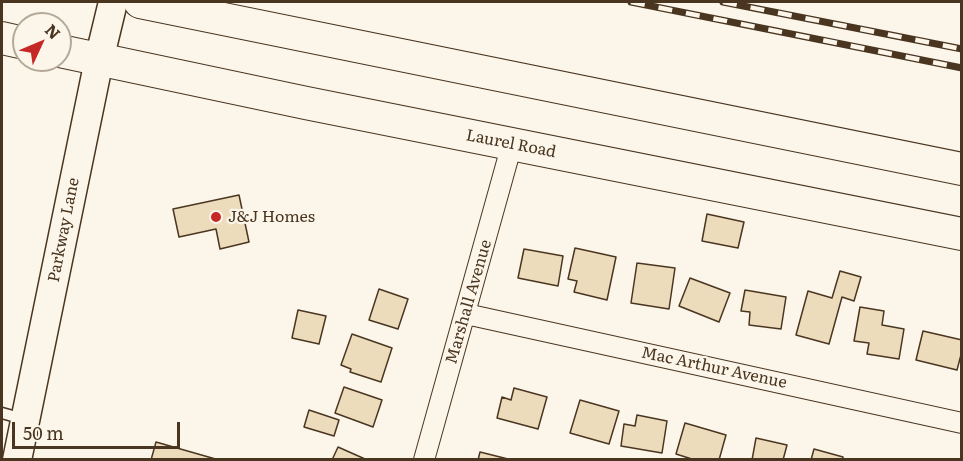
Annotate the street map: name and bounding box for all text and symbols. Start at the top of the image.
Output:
north arrow [12,12,72,72]
text: N [40,18,67,44]
street label: Laurel Road [464,126,558,162]
street label: Parkway Lane [44,176,84,284]
place label: J&J Homes [228,207,315,227]
marker: J&J Homes [209,210,223,224]
street label: Marshall Avenue [442,238,496,366]
street label: Mac Arthur Avenue [640,343,788,393]
scale bar [15,410,183,448]
text: 50 m [23,419,64,446]

